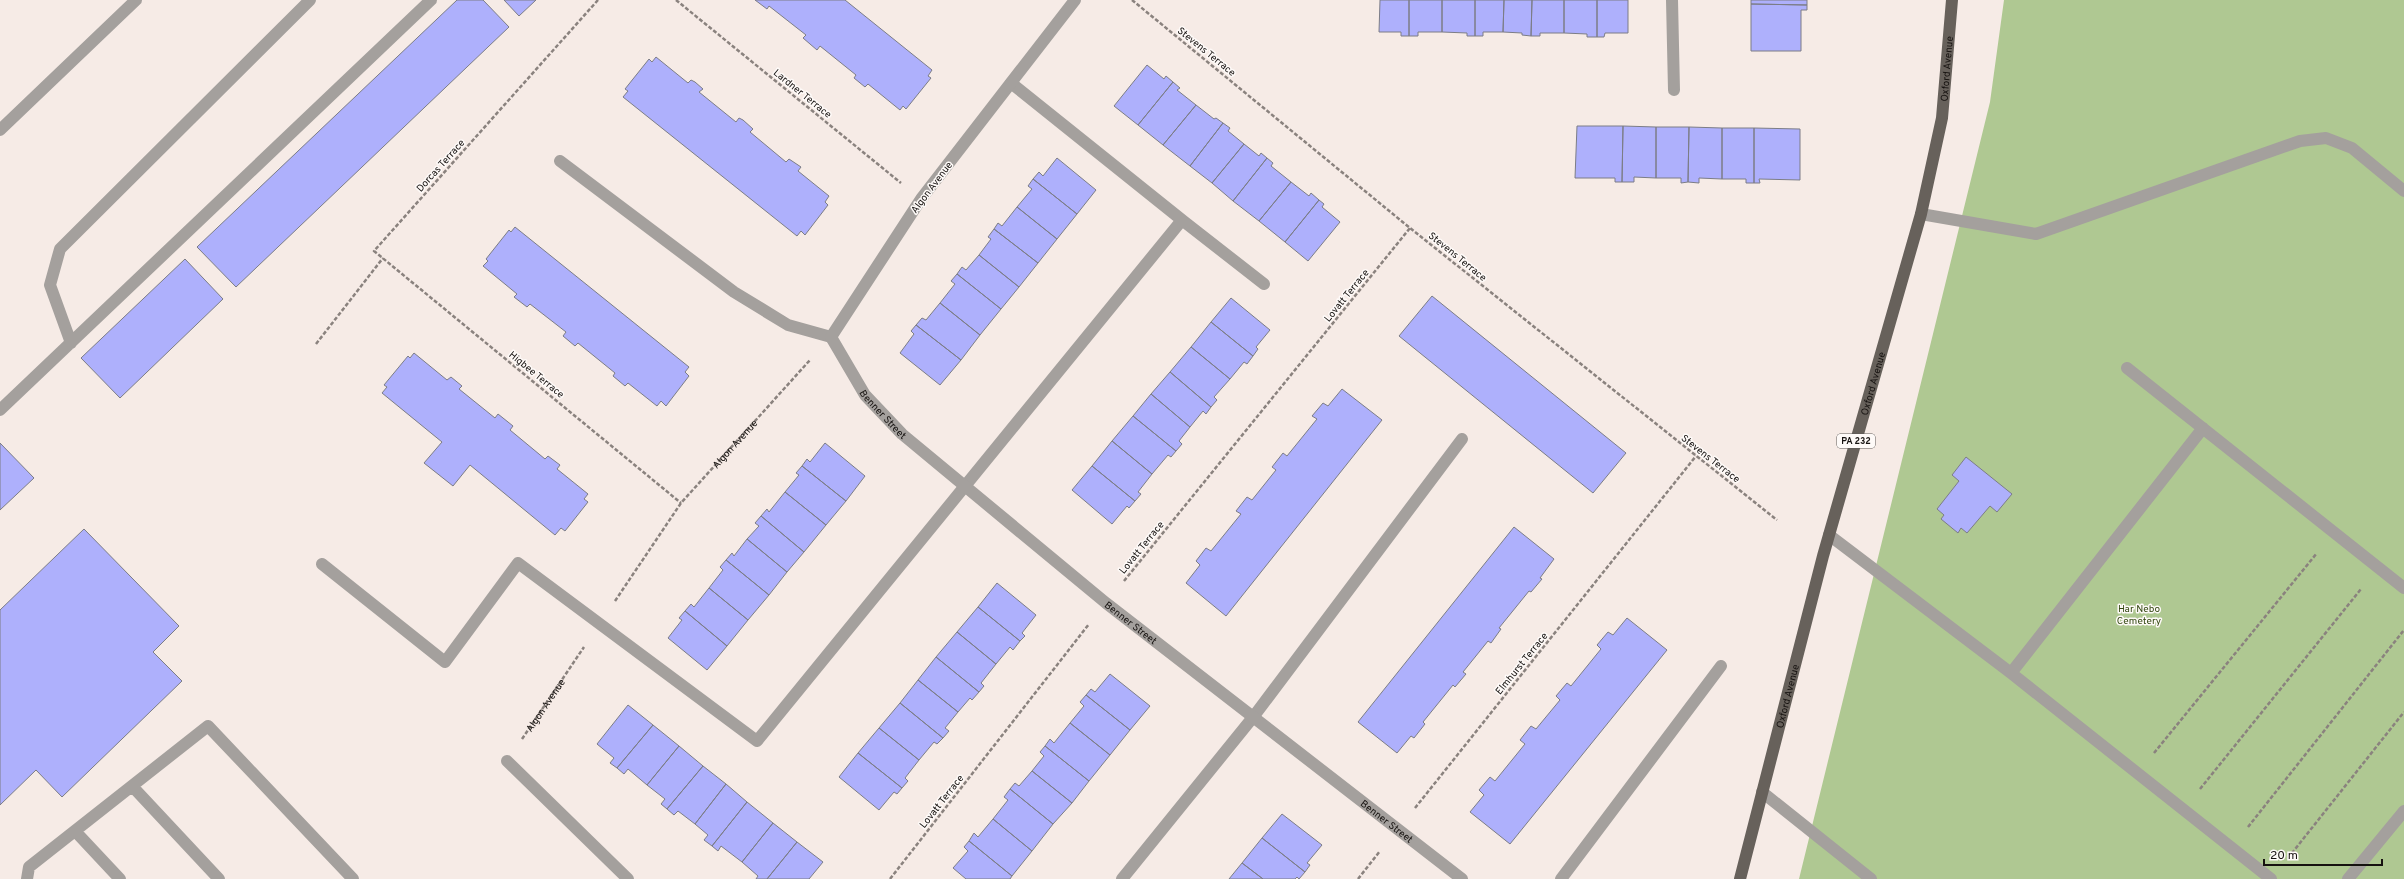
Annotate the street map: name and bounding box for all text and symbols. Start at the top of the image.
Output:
street label: Stevens Terrace [1174,25,1238,80]
street label: Oxford Avenue [1938,36,1957,102]
street label: Lardner Terrace [770,67,834,122]
street label: Dorcas Terrace [414,137,468,195]
street label: Algon Avenue [908,159,956,216]
street label: Stevens Terrace [1425,230,1489,285]
street label: Lovatt Terrace [1322,267,1372,325]
street label: Higbee Terrace [506,349,566,402]
street label: Oxford Avenue [1859,351,1889,417]
street label: Benner Street [856,388,909,443]
street label: Algon Avenue [710,417,761,472]
street label: Stevens Terrace [1678,432,1742,486]
road number: PA 232 [1837,434,1875,448]
street label: Lovatt Terrace [1117,519,1167,577]
street label: Benner Street [1101,599,1159,648]
park label: Har Nebo Cemetery [2117,603,2161,628]
street label: Elmhurst Terrace [1493,630,1551,698]
street label: Oxford Avenue [1774,663,1803,730]
street label: Algon Avenue [524,677,569,735]
street label: Lovatt Terrace [917,773,967,831]
street label: Benner Street [1357,798,1415,847]
scale bar [2264,841,2382,867]
text: 20 m [2270,848,2298,864]

